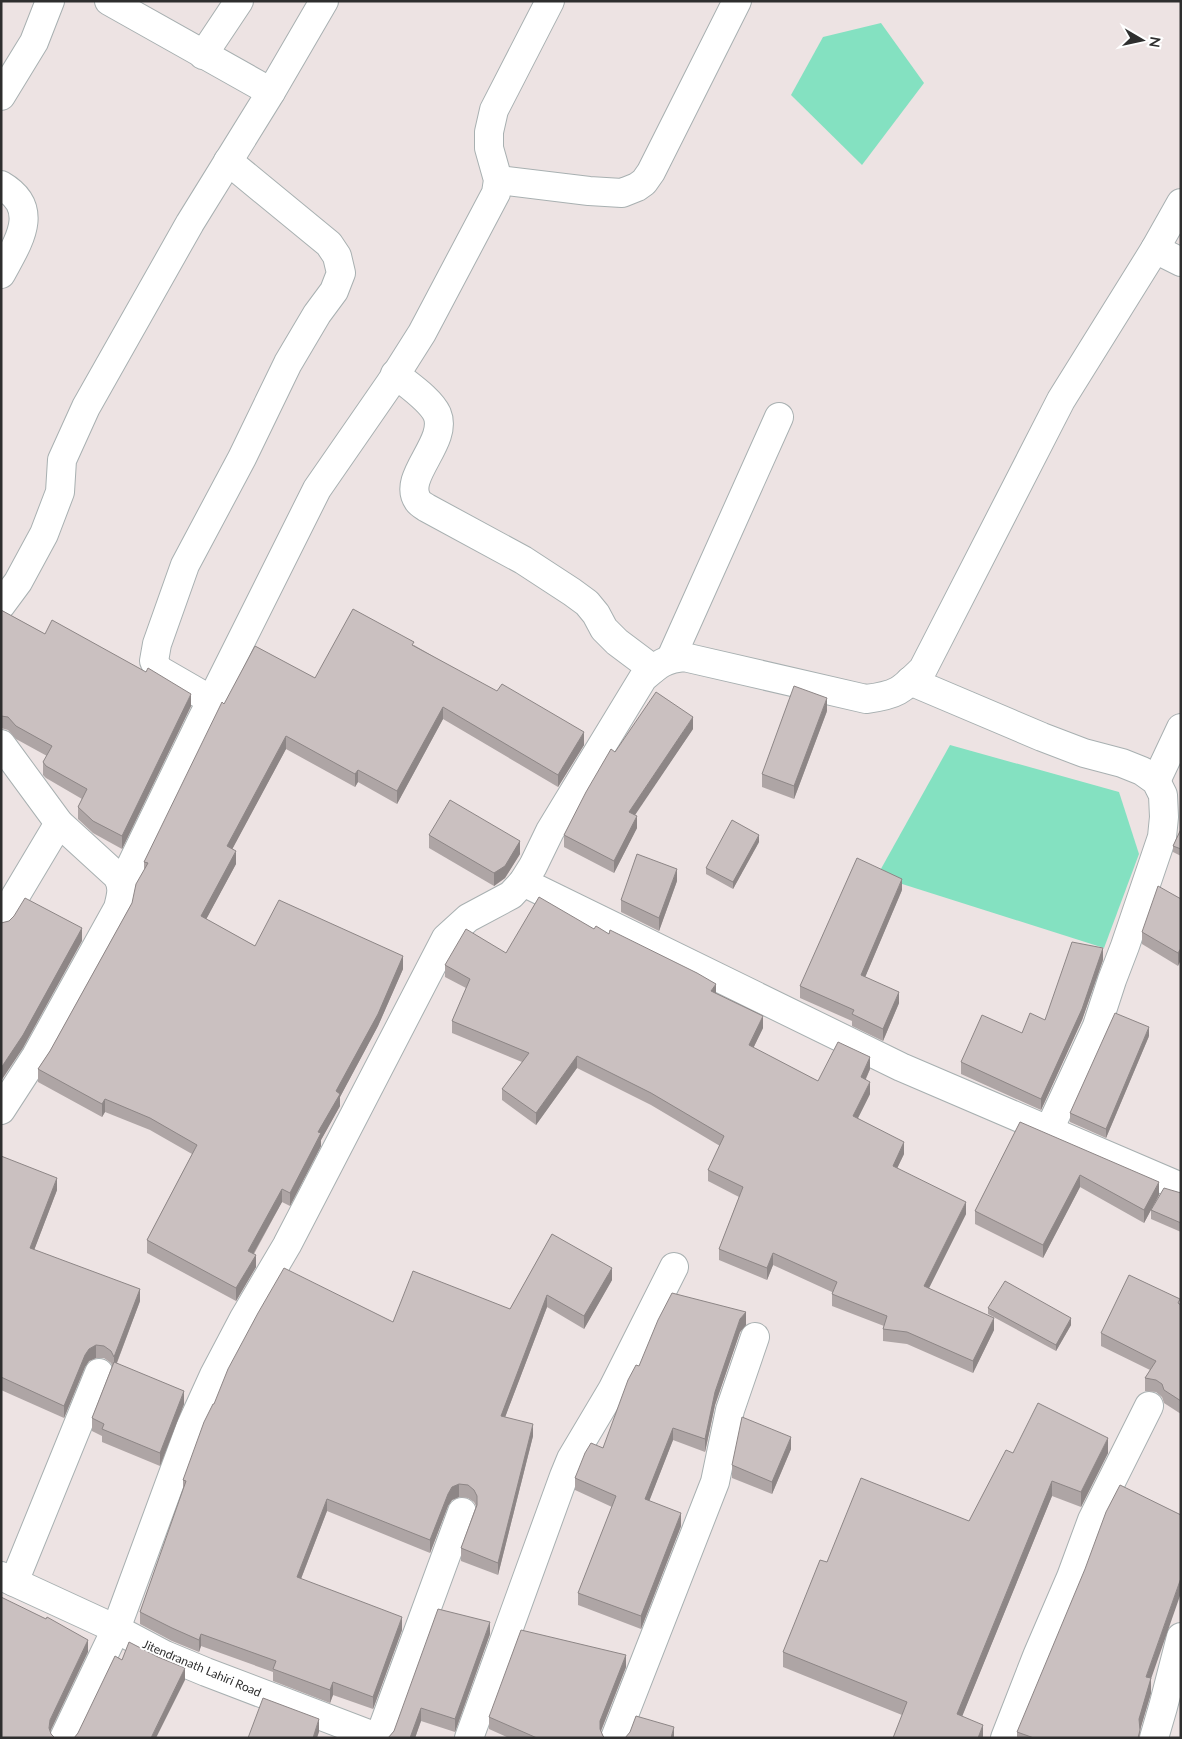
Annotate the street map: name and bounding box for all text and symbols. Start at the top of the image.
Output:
north arrow [1117,15,1167,65]
text: N [1146,35,1165,49]
street label: Jitendranath Lahiri Road [140,1636,264,1700]

